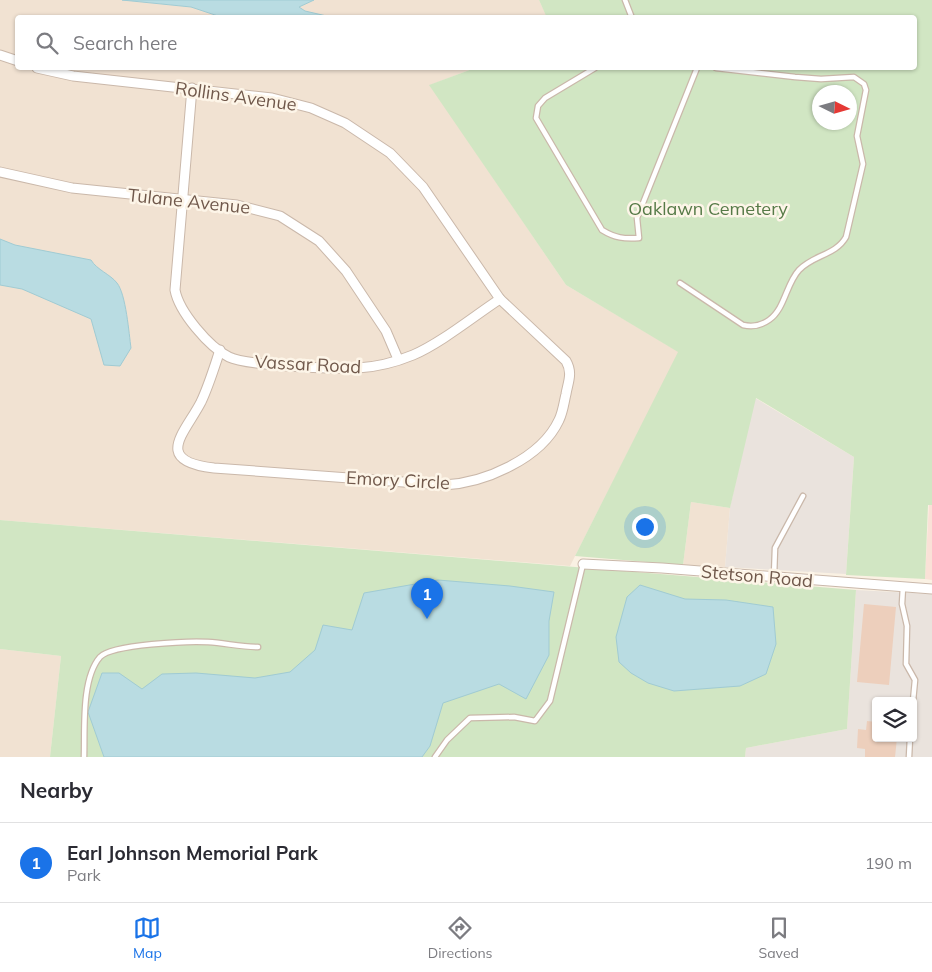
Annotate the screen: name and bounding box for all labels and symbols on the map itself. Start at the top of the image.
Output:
street label: Rollins Avenue [174,76,298,116]
north arrow [812,85,857,130]
street label: Tulane Avenue [127,183,251,219]
park label: Oaklawn Cemetery [628,197,788,220]
street label: Vassar Road [254,350,362,378]
street label: Emory Circle [345,466,451,494]
your location [632,514,658,540]
street label: Stetson Road [700,560,814,592]
pin: 1 [411,578,443,619]

